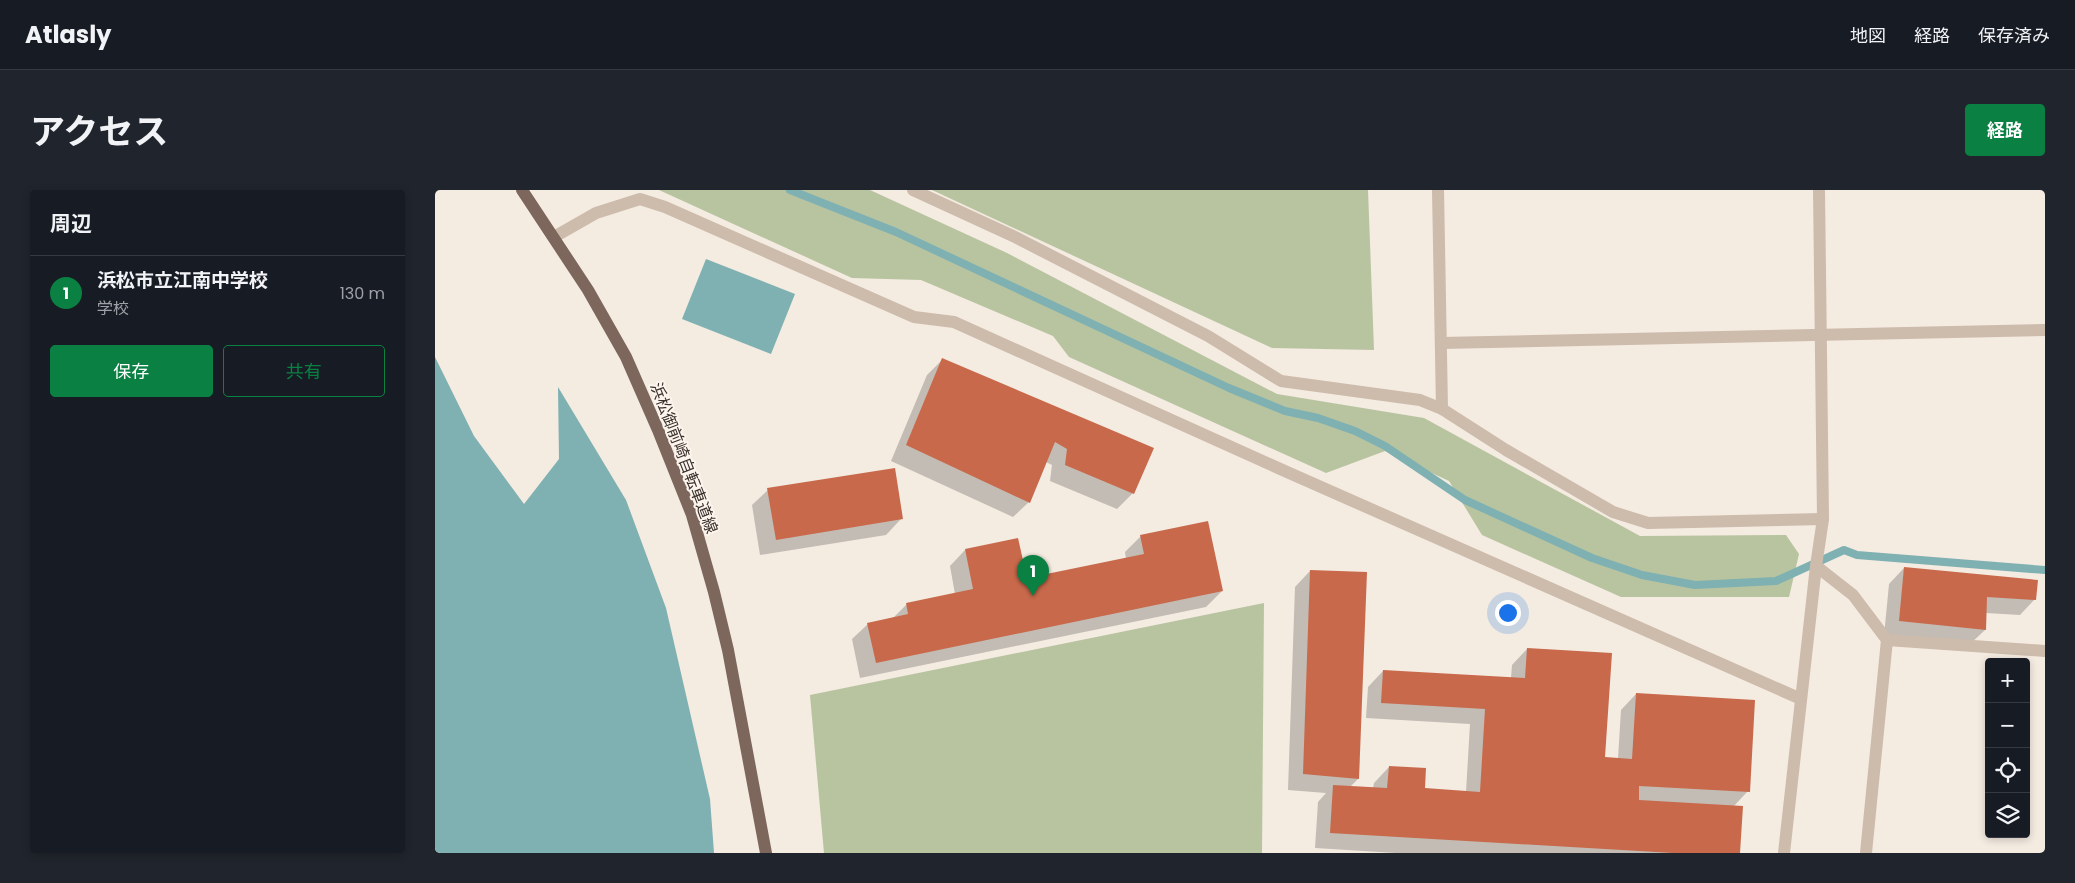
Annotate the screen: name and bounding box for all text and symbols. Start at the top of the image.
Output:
text: Atlasly [25,18,111,51]
text: 地図 [1850,23,1886,48]
text: 経路 [1914,23,1950,48]
text: 保存済み [1978,23,2050,48]
button: 経路 [1965,104,2045,156]
text: アクセス [30,107,168,156]
text: 周辺 [50,209,92,238]
text: 浜松市立江南中学校 [97,267,268,294]
text: 1 [63,282,69,305]
text: 130 m [340,282,385,305]
text: 学校 [97,297,129,320]
button: 保存 [50,345,213,397]
button: 共有 [223,345,385,397]
street label: 浜松御前崎自転車道線 [645,379,723,537]
pin: 1 [1017,555,1049,596]
your location [1495,600,1521,626]
map controls [1985,658,2030,838]
button: + [1985,658,2030,703]
button: − [1985,703,2030,748]
button: locate [1985,748,2030,793]
button: layers [1985,793,2030,838]

